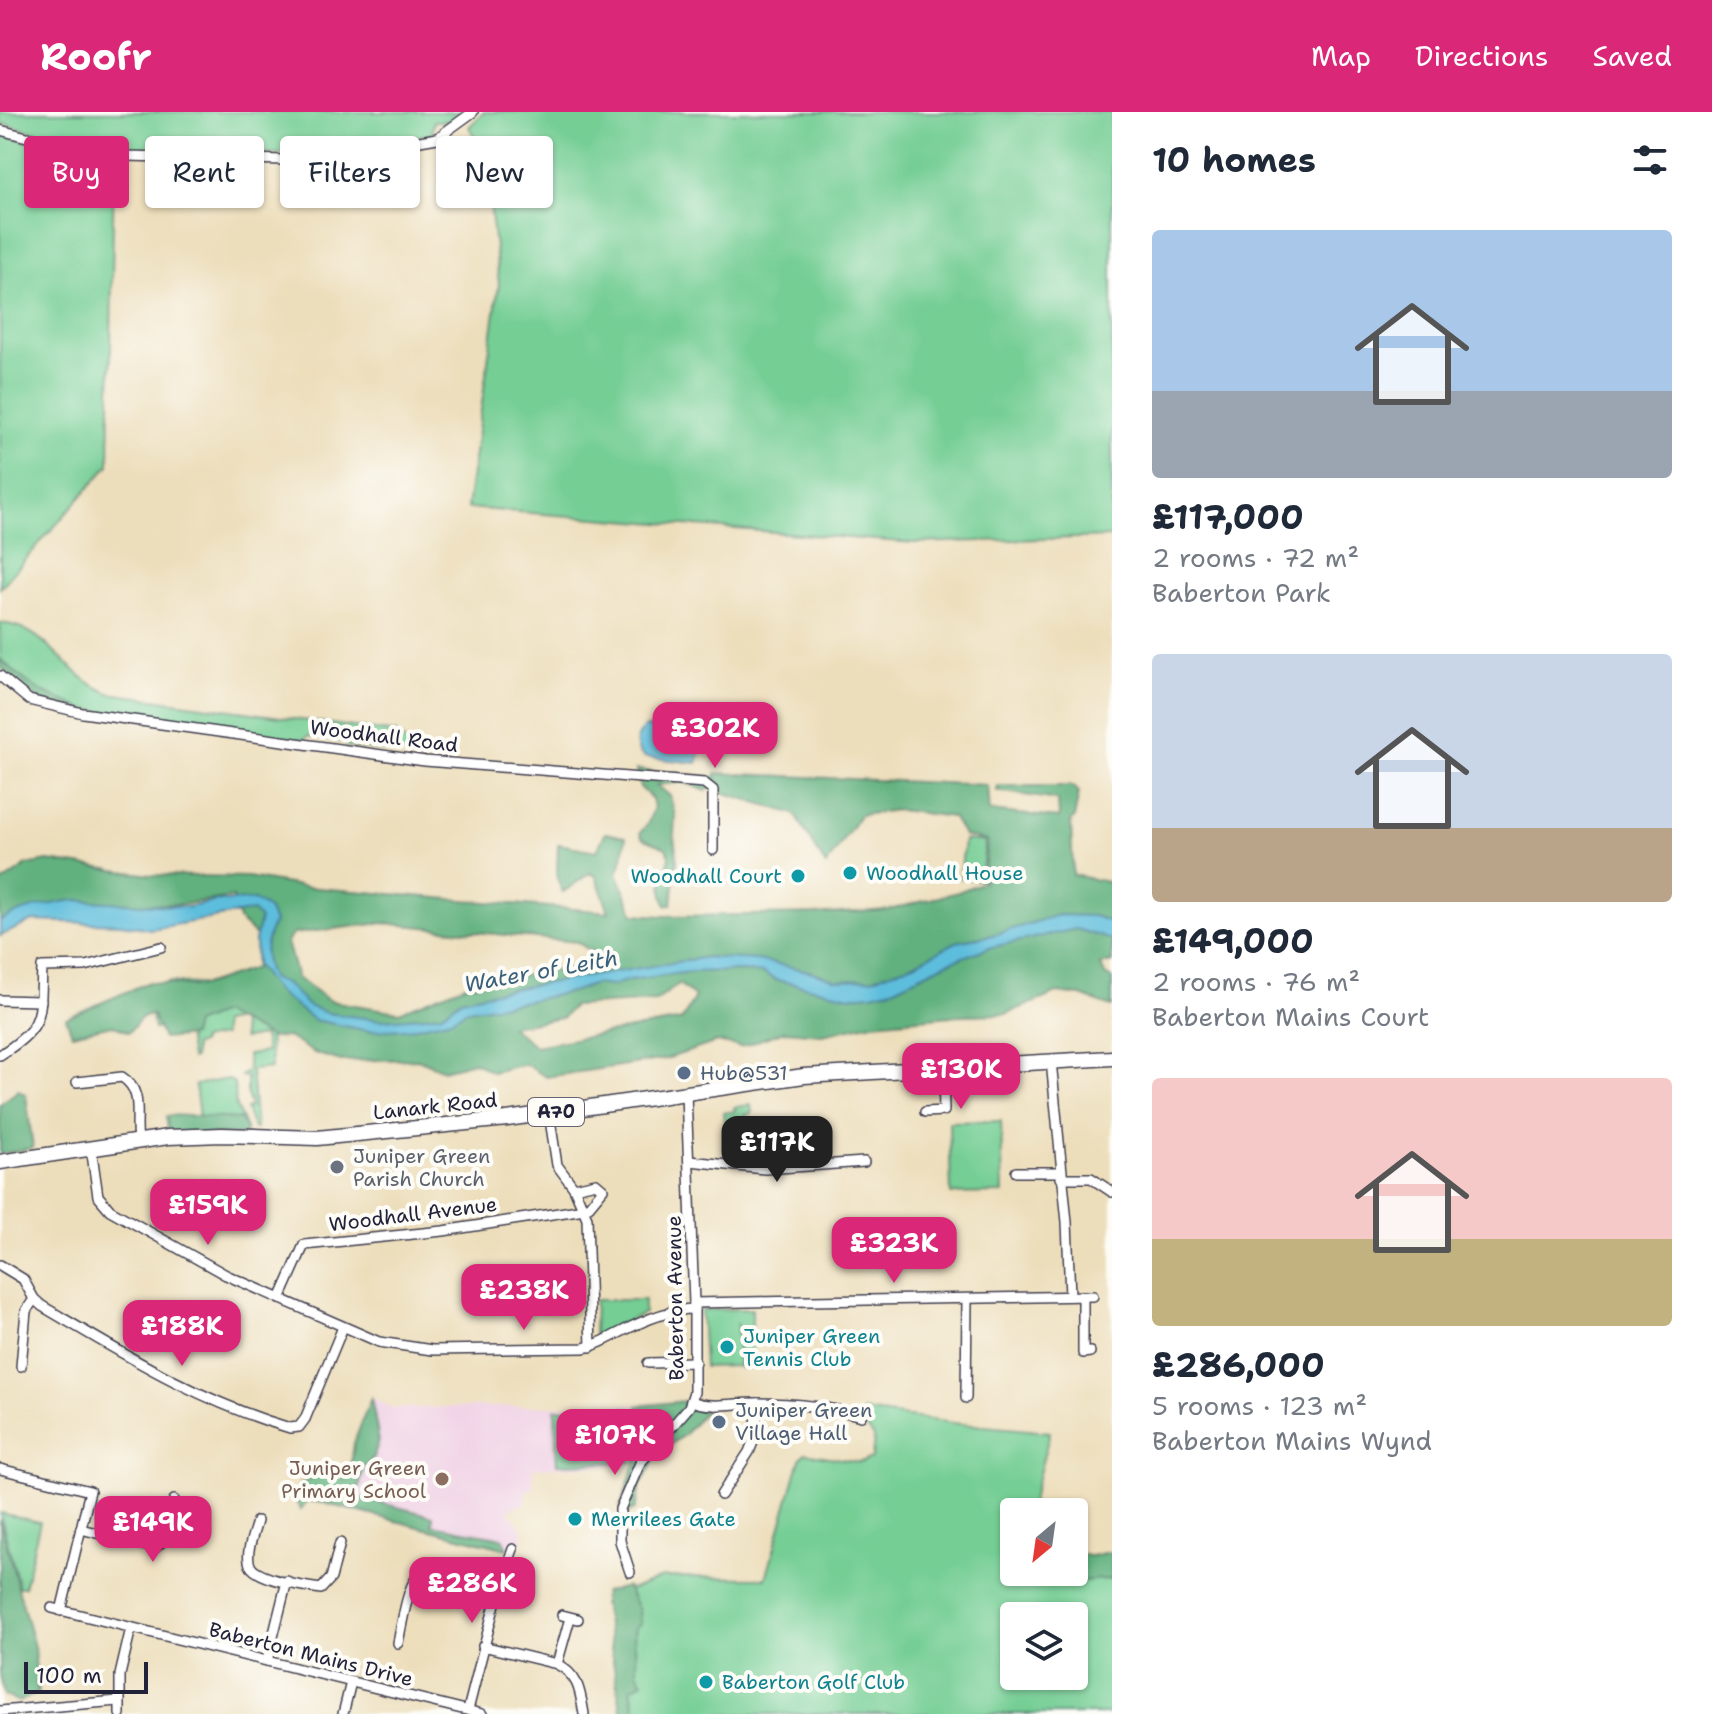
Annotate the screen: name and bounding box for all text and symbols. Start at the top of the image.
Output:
text: Roofr [40,31,152,82]
text: Map [1311,37,1371,75]
text: Directions [1415,37,1549,75]
text: Saved [1593,37,1672,75]
chip: Buy [24,136,129,208]
chip: Rent [145,136,264,208]
chip: Filters [280,136,420,208]
chip: New [436,136,553,208]
text: 10 homes [1152,137,1316,183]
icon: filters [1628,138,1672,182]
icon: home [1340,282,1484,426]
text: £117,000 [1152,494,1304,540]
text: 2 rooms · 72 m² [1152,540,1359,575]
text: Baberton Park [1152,575,1331,610]
pin: £302K [659,702,771,770]
icon: home [1340,706,1484,850]
text: £302K [671,710,759,745]
street label: Woodhall Road [309,714,460,758]
place label: Woodhall House [866,860,1023,886]
place label: Woodhall Court [630,863,782,889]
marker: Woodhall House [841,864,859,882]
marker: Woodhall Court [789,867,807,885]
text: £149,000 [1152,918,1314,964]
water label: Water of Leith [462,943,620,999]
text: 2 rooms · 76 m² [1152,964,1360,999]
text: Baberton Mains Court [1152,999,1429,1034]
pin: £130K [905,1043,1017,1111]
text: £130K [920,1051,1002,1086]
place label: Hub@531 [700,1060,788,1086]
marker: Hub@531 [675,1064,693,1082]
street label: Lanark Road [372,1087,499,1125]
road number: A70 [528,1098,584,1126]
pin: £117K [721,1116,833,1184]
text: £117K [740,1124,814,1159]
icon: home [1340,1130,1484,1274]
place label: Juniper Green Parish Church [353,1143,490,1192]
marker: Juniper Green Parish Church [328,1158,346,1176]
pin: £159K [152,1179,264,1247]
text: £159K [168,1187,248,1222]
street label: Woodhall Avenue [327,1191,499,1237]
street label: Baberton Avenue [661,1215,689,1381]
pin: £323K [838,1217,950,1285]
text: £323K [850,1225,938,1260]
pin: £238K [468,1264,580,1332]
text: £238K [479,1272,569,1307]
pin: £188K [126,1300,238,1368]
text: £188K [141,1308,223,1343]
place label: Juniper Green Tennis Club [743,1323,880,1372]
marker: Juniper Green Tennis Club [718,1338,736,1356]
text: £286,000 [1152,1342,1325,1388]
text: 5 rooms · 123 m² [1152,1388,1367,1423]
place label: Juniper Green Village Hall [735,1397,872,1446]
pin: £107K [559,1409,671,1477]
marker: Juniper Green Village Hall [710,1413,728,1431]
text: £107K [575,1417,655,1452]
text: Baberton Mains Wynd [1152,1423,1432,1458]
place label: Juniper Green Primary School [281,1455,426,1504]
marker: Juniper Green Primary School [433,1470,451,1488]
pin: £149K [97,1496,209,1564]
north arrow [1000,1498,1088,1586]
map controls [1000,1498,1088,1690]
text: £149K [112,1504,194,1539]
place label: Merrilees Gate [591,1506,736,1532]
marker: Merrilees Gate [566,1510,584,1528]
pin: £286K [416,1557,528,1625]
text: £286K [427,1565,517,1600]
button: layers [1000,1602,1088,1690]
street label: Baberton Mains Drive [206,1616,416,1692]
scale bar [24,1658,148,1694]
text: 100 m [36,1661,102,1690]
place label: Baberton Golf Club [722,1669,905,1695]
marker: Baberton Golf Club [697,1673,715,1691]

